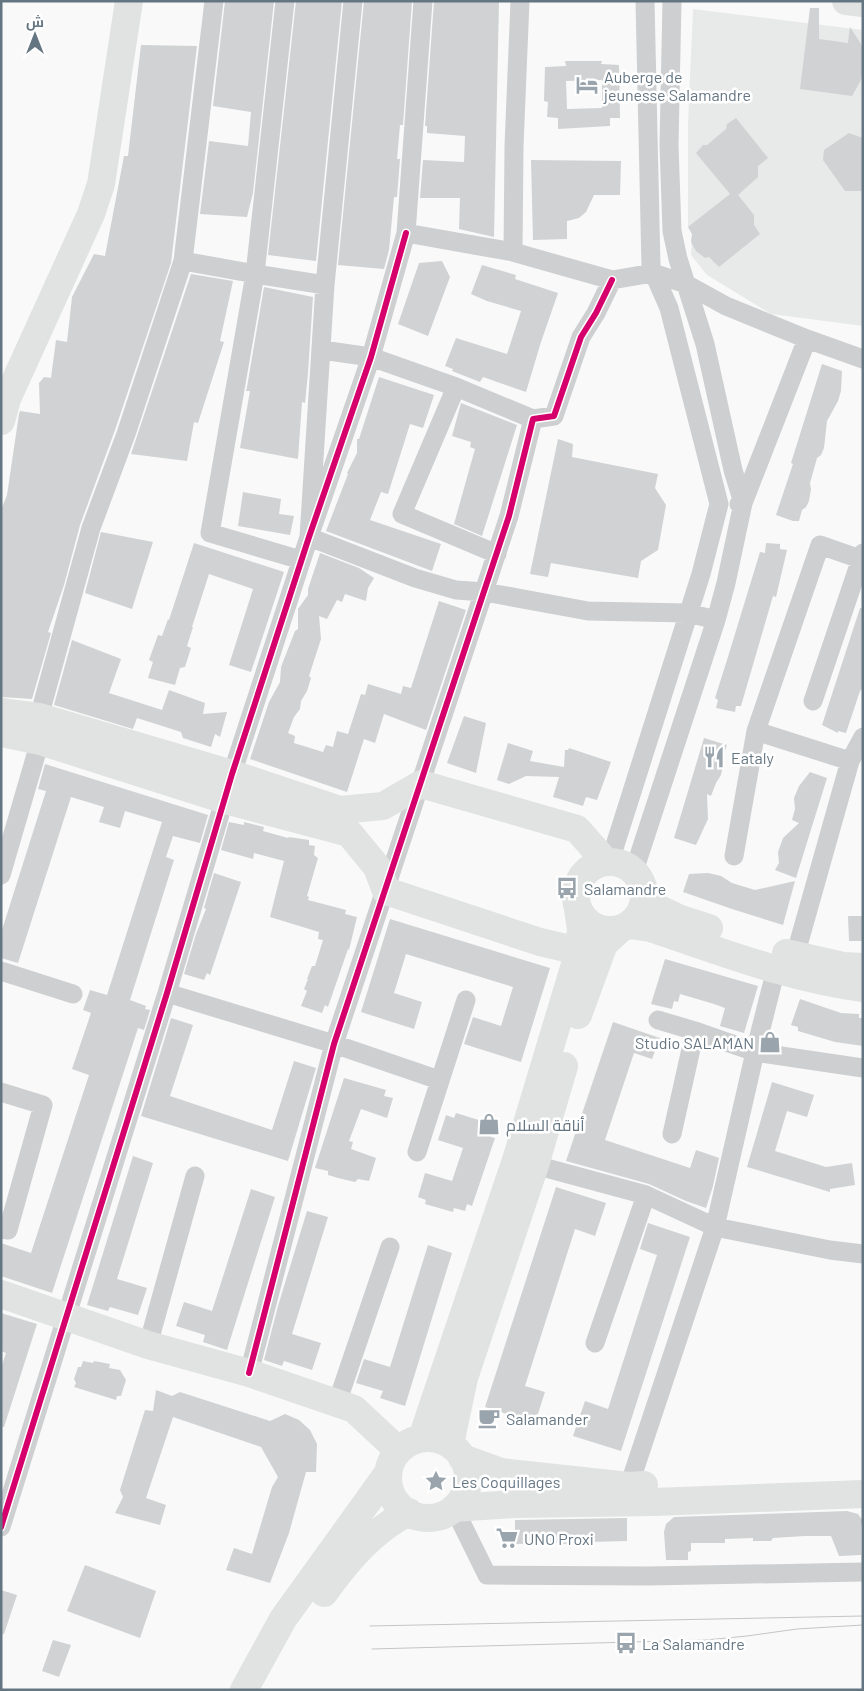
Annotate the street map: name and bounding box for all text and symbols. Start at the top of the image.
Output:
north arrow [10,10,60,60]
text: ش [26,13,44,31]
place label: Auberge de jeunesse Salamandre [603,67,751,104]
hotel icon: Auberge de jeunesse Salamandre [574,72,600,98]
restaurant icon: Eataly [701,744,727,770]
place label: Eataly [731,748,774,767]
bus stop icon: Salamandre [554,875,580,901]
place label: Salamandre [584,879,666,898]
shop icon: Studio SALAMAN [757,1029,783,1055]
place label: Studio SALAMAN [635,1033,754,1052]
shop icon: أناقة السلام [476,1111,502,1137]
place label: أناقة السلام [506,1115,585,1137]
cafe icon: Salamander [476,1405,502,1431]
place label: Salamander [506,1409,589,1428]
place icon: Les Coquillages [423,1468,449,1494]
place label: Les Coquillages [452,1472,560,1491]
supermarket icon: UNO Proxi [494,1525,520,1551]
place label: UNO Proxi [524,1529,594,1548]
bus stop icon: La Salamandre [613,1630,639,1656]
place label: La Salamandre [642,1634,745,1653]

